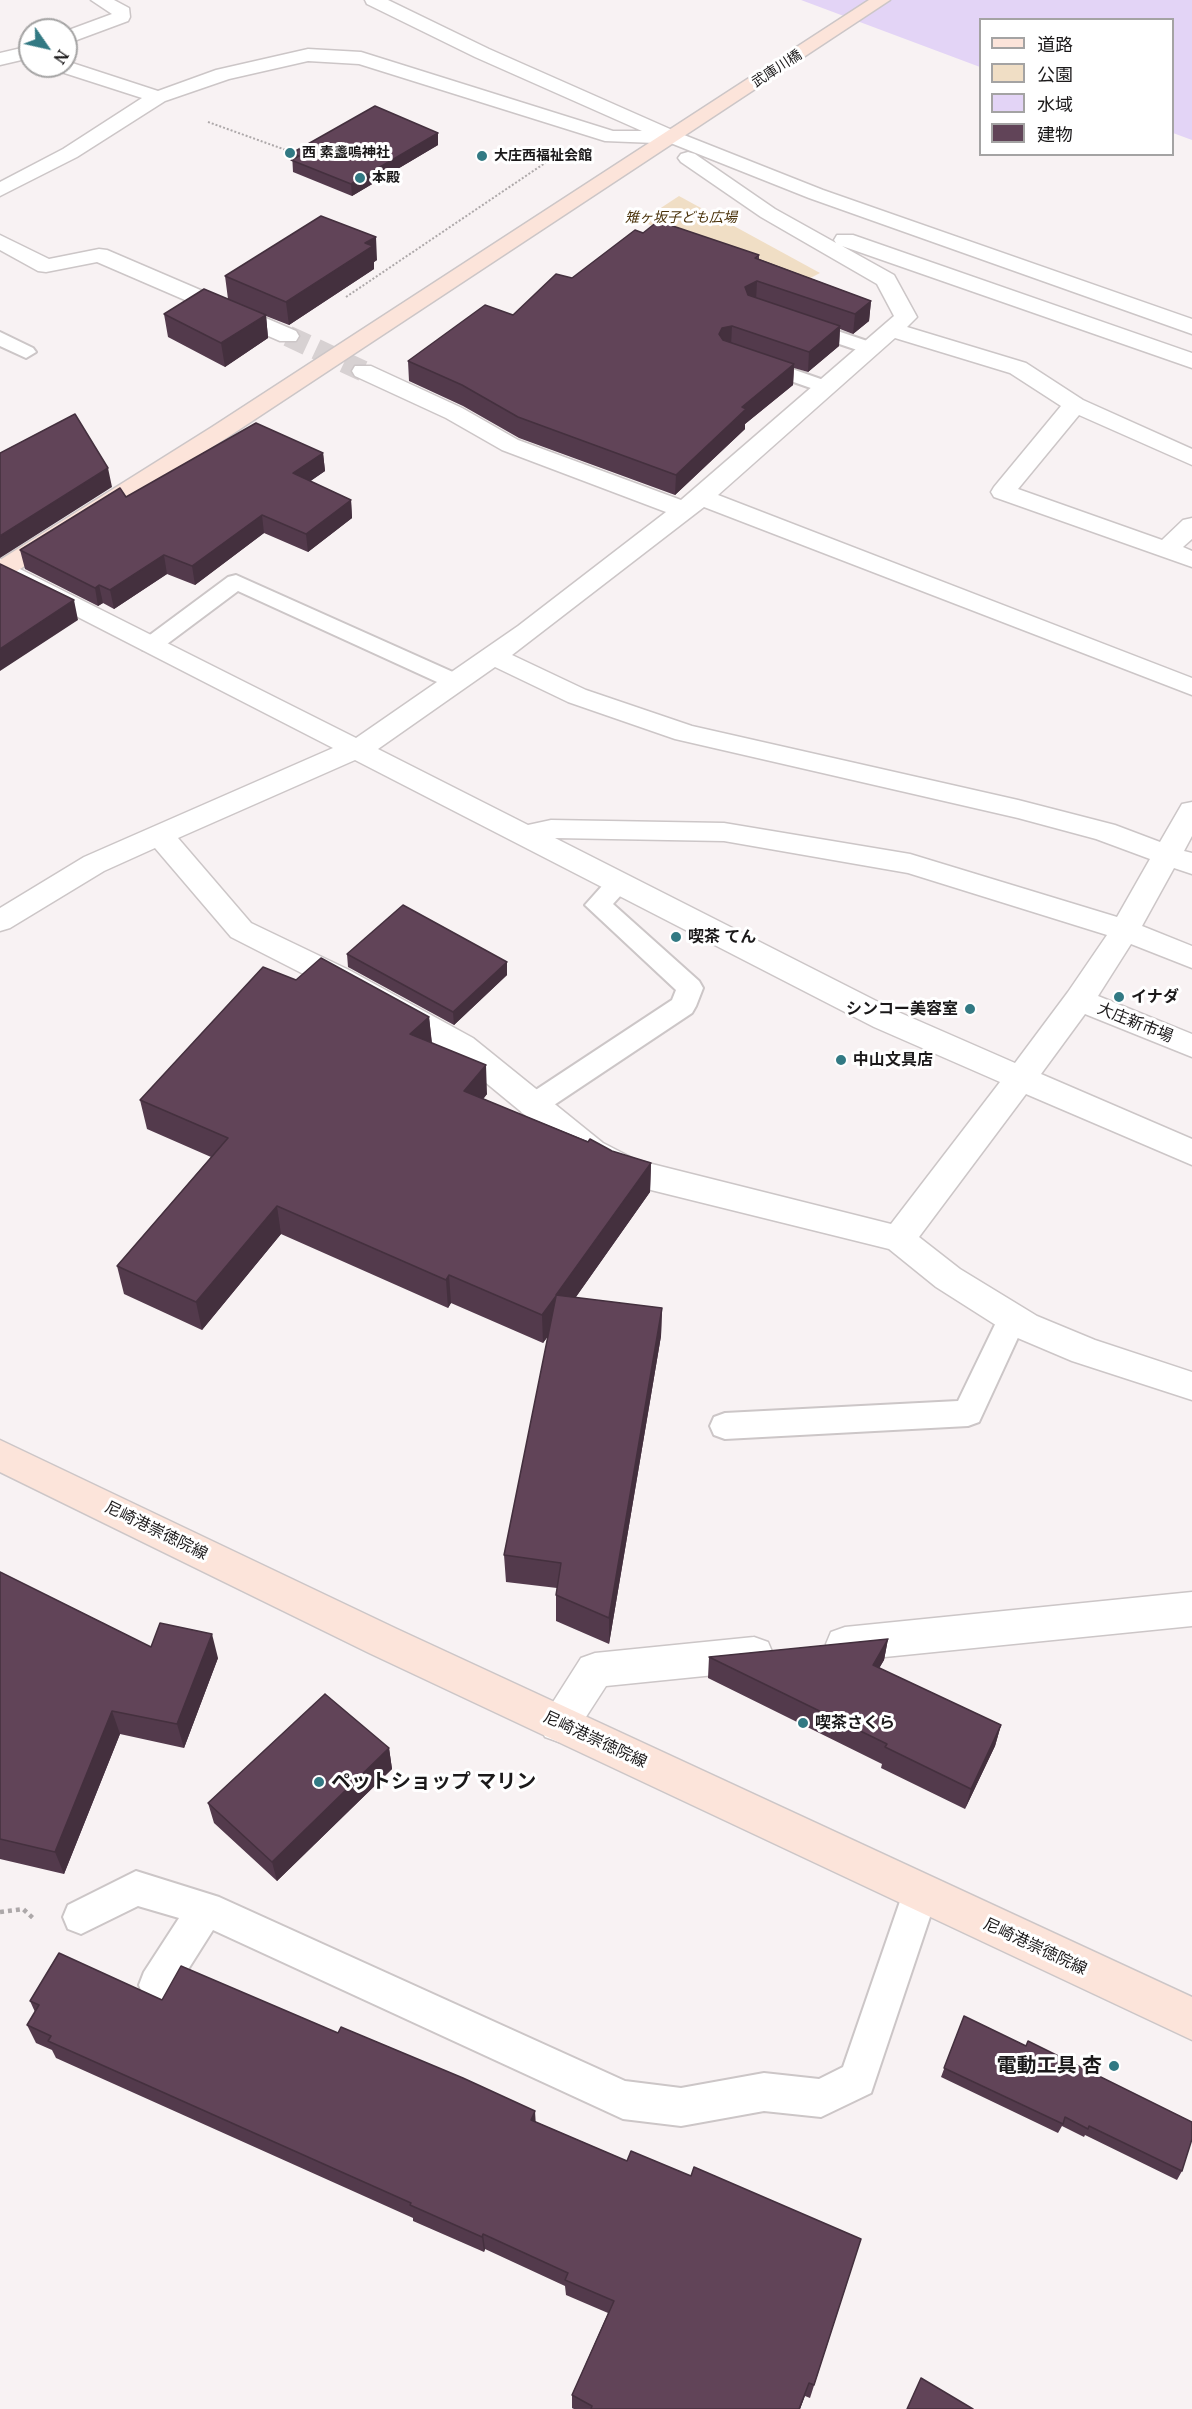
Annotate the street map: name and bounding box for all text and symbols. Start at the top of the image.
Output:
north arrow [18,18,78,78]
legend [979,18,1174,156]
text: 道路 [1037,32,1073,56]
text: N [49,46,74,68]
street label: 武庫川橋 [749,47,805,91]
text: 公園 [1037,62,1073,86]
text: 水域 [1037,92,1073,116]
text: 建物 [1037,122,1073,146]
place label: 西 素盞嗚神社 [302,145,390,161]
marker: 西 素盞嗚神社 [283,146,297,160]
place label: 大庄西福祉会館 [494,148,592,164]
marker: 大庄西福祉会館 [475,149,489,163]
place label: 本殿 [372,170,400,186]
marker: 本殿 [353,171,367,185]
park label: 雉ヶ坂子ども広場 [625,210,737,226]
place label: 喫茶 てん [688,927,756,947]
marker: 喫茶 てん [669,930,683,944]
place label: イナダ [1131,987,1179,1007]
marker: イナダ [1112,990,1126,1004]
place label: シンコー美容室 [846,999,958,1019]
street label: 大庄新市場 [1094,999,1176,1047]
marker: シンコー美容室 [963,1002,977,1016]
place label: 中山文具店 [853,1050,933,1070]
marker: 中山文具店 [834,1053,848,1067]
street label: 尼崎港崇徳院線 [101,1498,211,1564]
street label: 尼崎港崇徳院線 [540,1708,650,1772]
place label: 喫茶さくら [815,1713,895,1733]
marker: 喫茶さくら [796,1716,810,1730]
place label: ペットショップ マリン [331,1770,536,1794]
marker: ペットショップ マリン [312,1775,326,1789]
street label: 尼崎港崇徳院線 [980,1915,1090,1979]
place label: 電動工具 杏 [997,2054,1102,2078]
marker: 電動工具 杏 [1107,2059,1121,2073]

